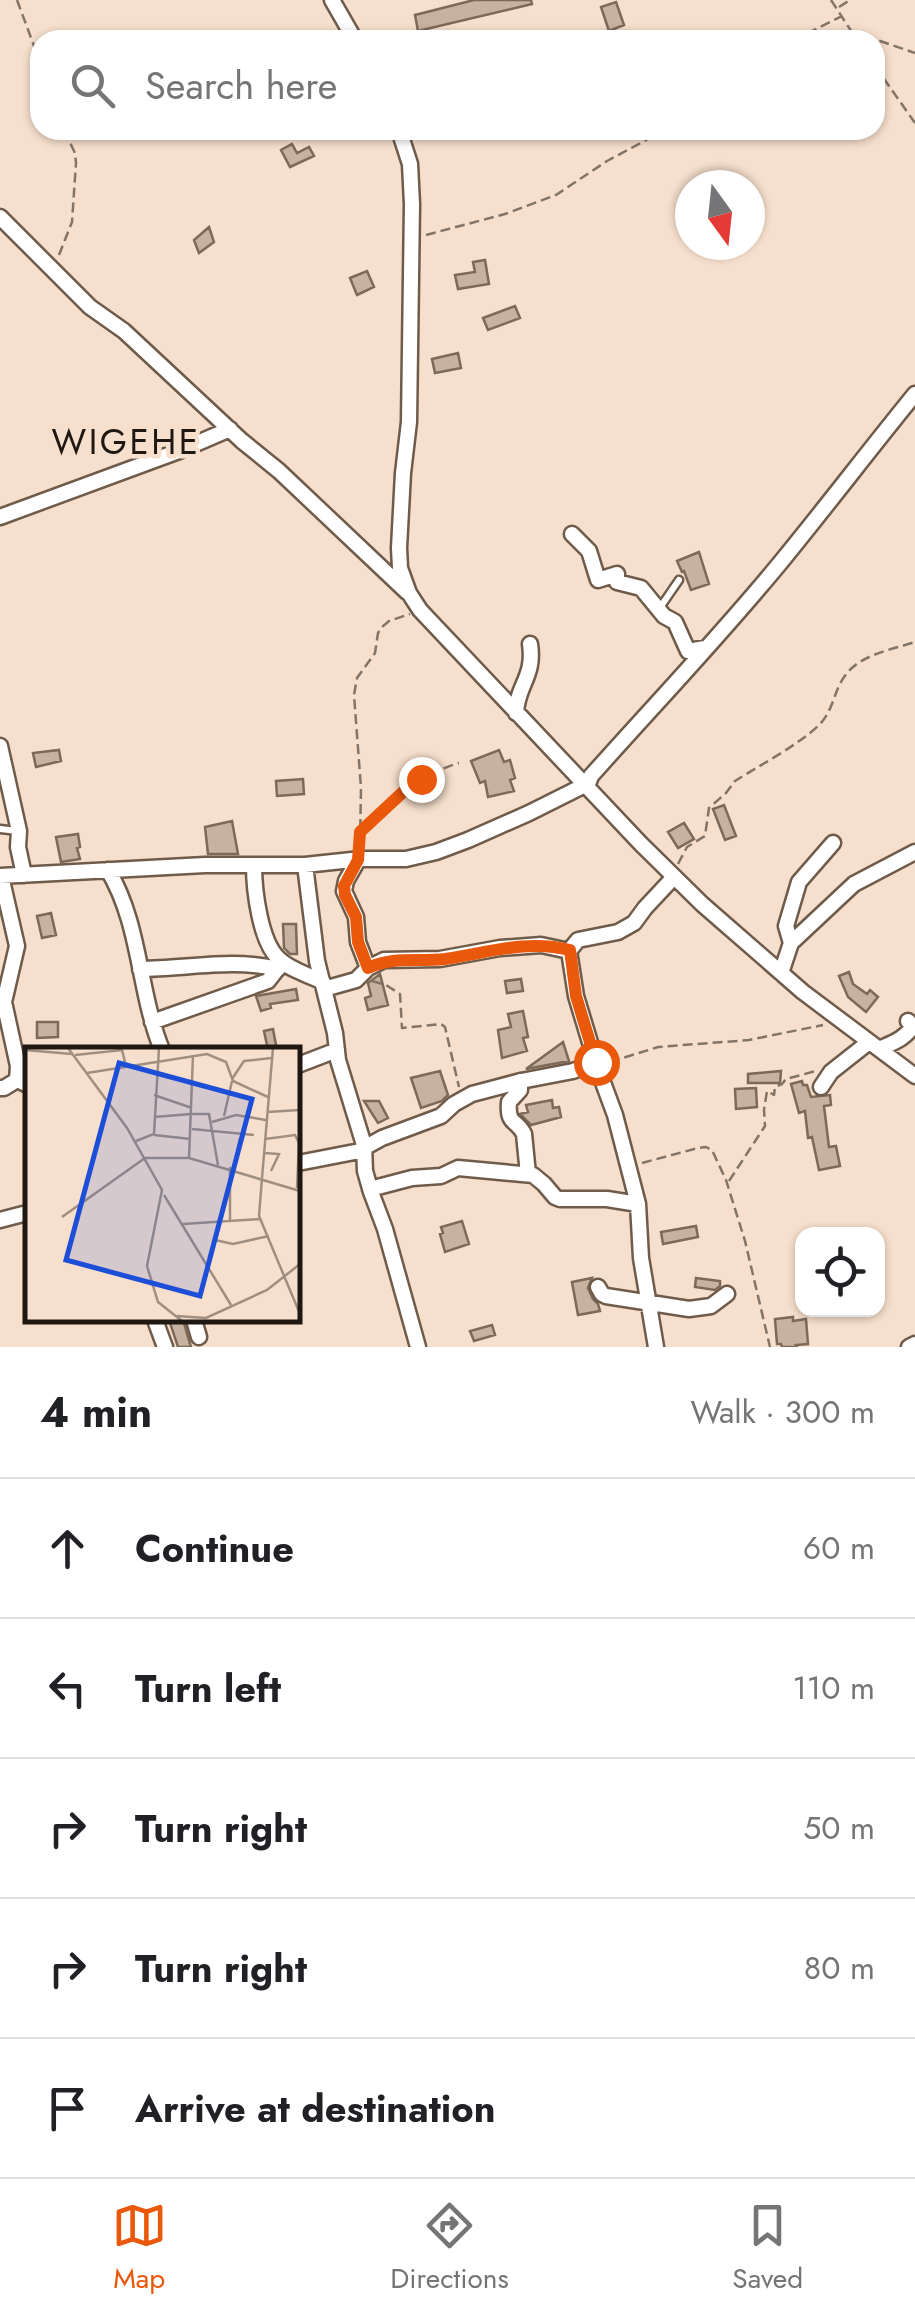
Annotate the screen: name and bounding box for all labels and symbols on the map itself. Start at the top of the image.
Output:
north arrow [675,170,765,260]
district label: WIGEHE [52,417,200,467]
route end [399,757,445,803]
route start [574,1040,620,1086]
inset map [25,1047,300,1322]

